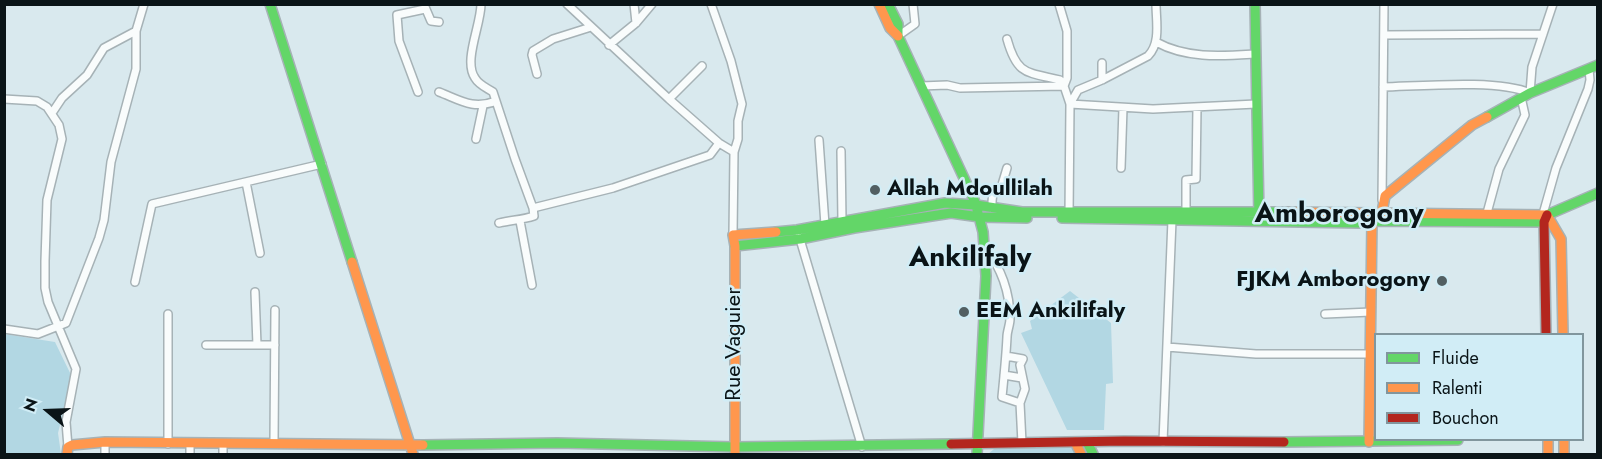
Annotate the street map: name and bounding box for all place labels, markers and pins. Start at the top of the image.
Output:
place label: Allah Mdoullilah [887,177,1053,203]
marker: Allah Mdoullilah [868,183,882,197]
place label: FJKM Amborogony [1236,268,1430,294]
marker: FJKM Amborogony [1435,274,1449,288]
place label: EEM Ankilifaly [976,299,1125,325]
marker: EEM Ankilifaly [957,305,971,319]

